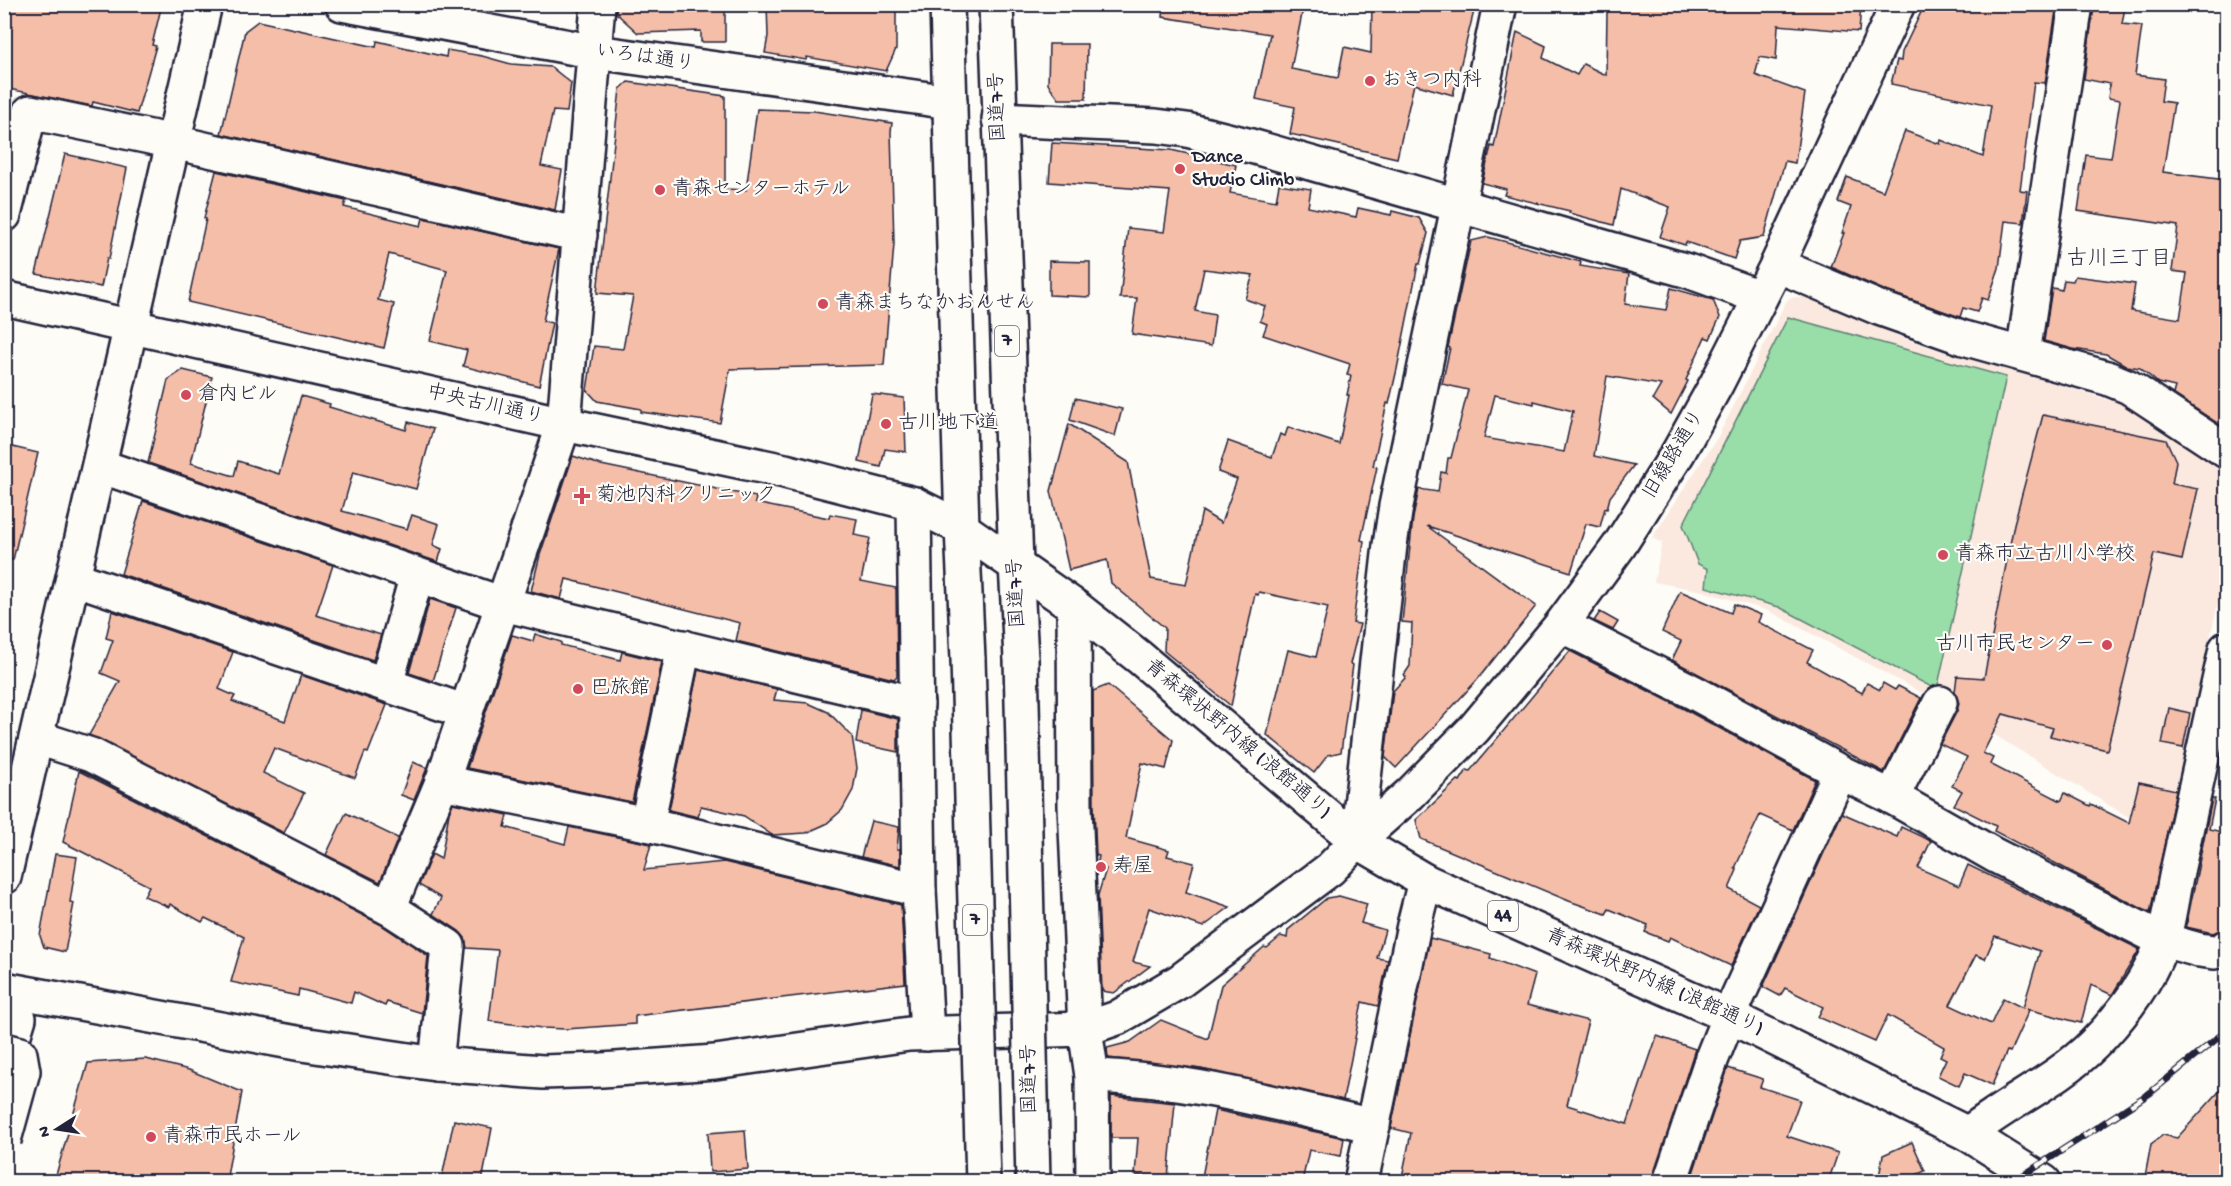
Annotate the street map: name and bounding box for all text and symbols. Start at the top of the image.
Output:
street label: いろは通り [594,40,696,77]
place label: おきつ内科 [1382,69,1482,93]
street label: 国道7号 [985,71,1012,143]
marker: おきつ内科 [1363,74,1377,88]
place label: Dance Studio Climb [1190,147,1295,193]
marker: Dance Studio Climb [1173,162,1187,176]
place label: 青森センターホテル [672,177,850,202]
marker: 青森センターホテル [653,183,667,197]
district label: 古川三丁目 [2067,247,2172,273]
place label: 青森まちなかおんせん [835,291,1035,316]
marker: 青森まちなかおんせん [816,297,830,311]
road number: 7 [995,326,1019,356]
street label: 中央古川通り [424,379,546,431]
place label: 倉内ビル [198,382,278,407]
marker: 倉内ビル [179,388,193,402]
street label: 旧線路通り [1639,406,1711,504]
place label: 古川地下道 [898,412,998,436]
marker: 古川地下道 [879,417,893,431]
place label: 菊池内科クリニック [596,483,776,508]
marker: 菊池内科クリニック [573,487,591,505]
place label: 青森市立古川小学校 [1955,542,2135,567]
marker: 青森市立古川小学校 [1936,548,1950,562]
street label: 国道7号 [1004,557,1031,629]
place label: 古川市民センター [1936,633,2095,657]
marker: 古川市民センター [2100,638,2114,652]
street label: 青森環状野内線 (浪館通り) [1139,654,1336,825]
place label: 巴旅館 [590,677,650,701]
marker: 巴旅館 [571,682,585,696]
place label: 寿屋 [1113,854,1153,879]
marker: 寿屋 [1094,860,1108,874]
road number: 44 [1488,901,1518,931]
road number: 7 [963,905,987,935]
street label: 青森環状野内線 (浪館通り) [1541,923,1767,1042]
street label: 国道7号 [1018,1044,1043,1114]
north arrow [27,1099,87,1159]
text: N [35,1124,56,1138]
place label: 青森市民ホール [163,1124,302,1149]
marker: 青森市民ホール [144,1130,158,1144]

